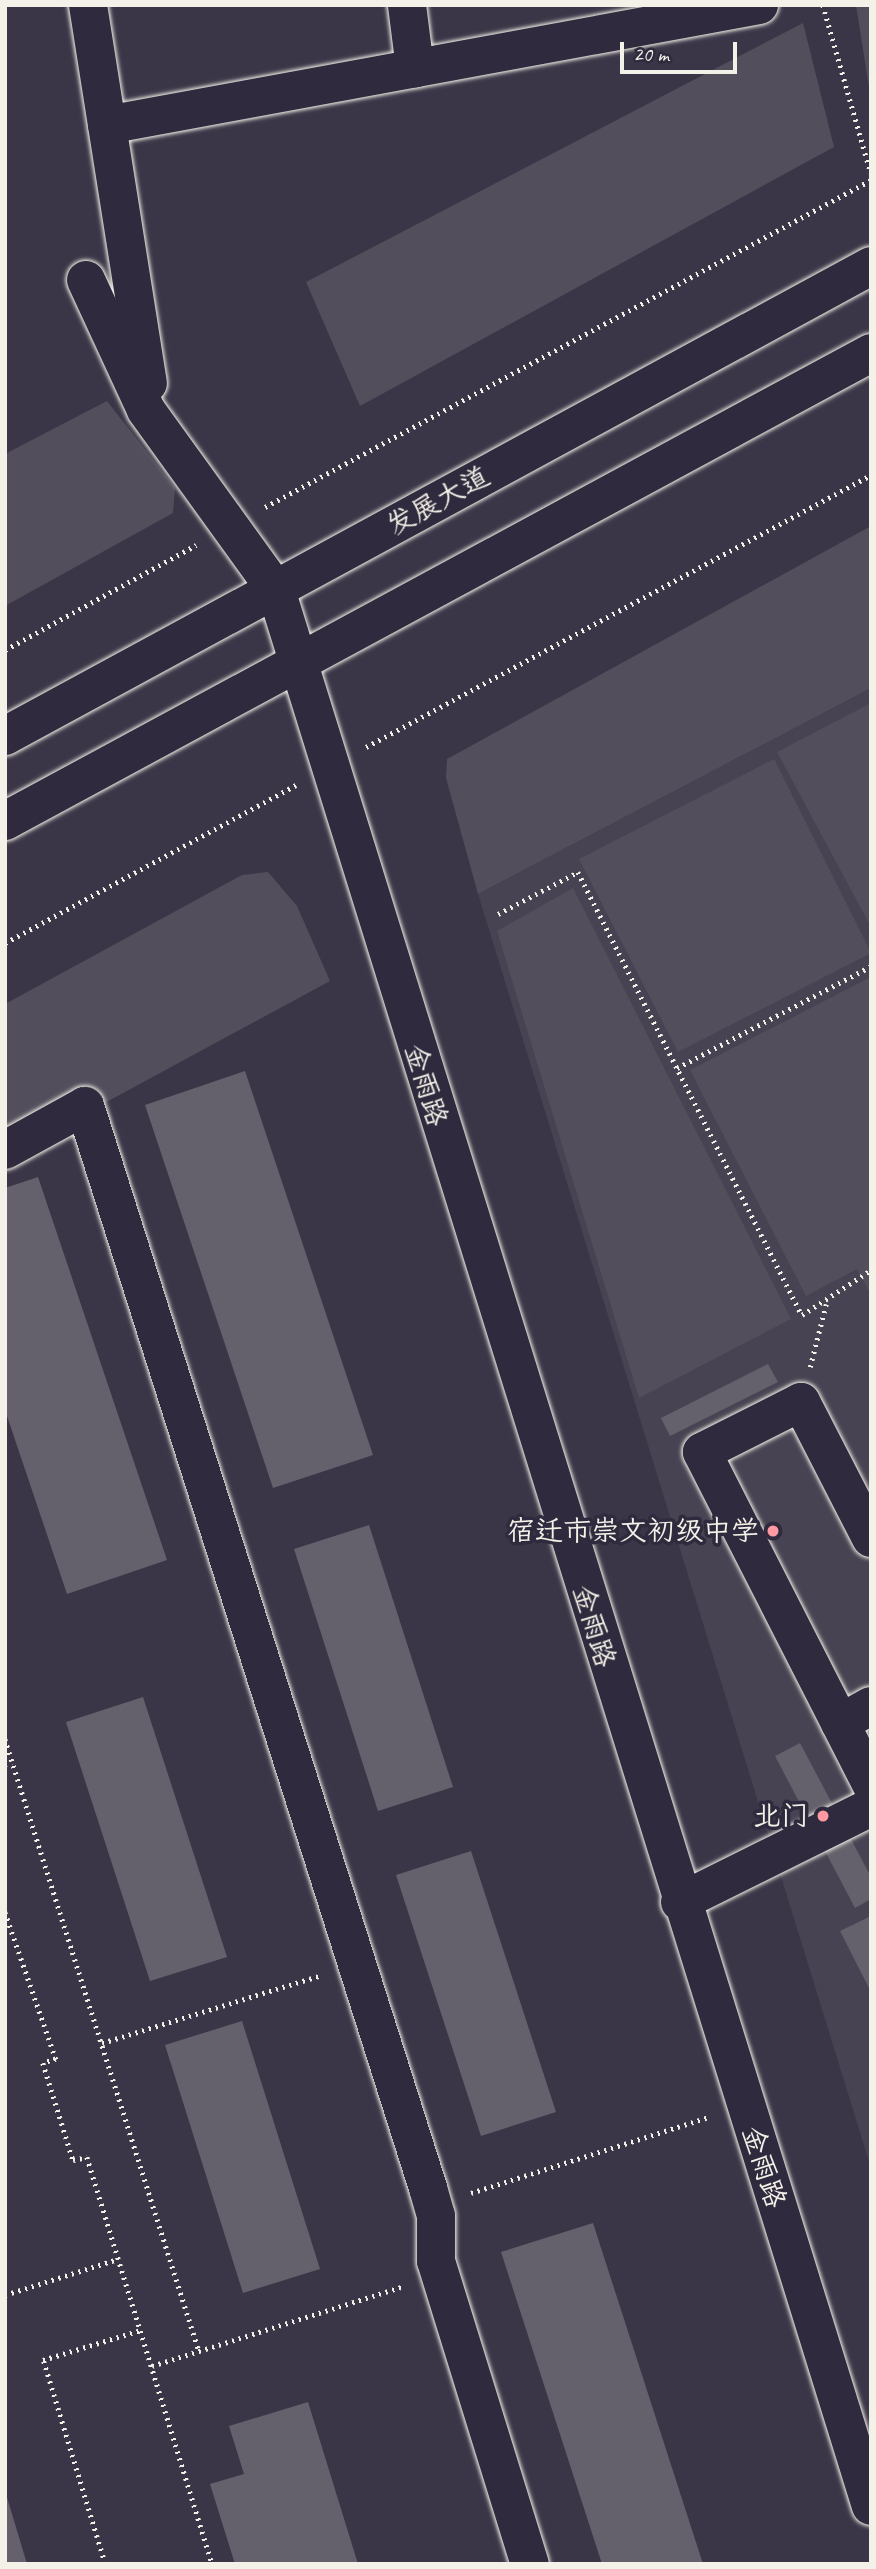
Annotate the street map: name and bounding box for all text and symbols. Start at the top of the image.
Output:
scale bar [624,28,741,72]
text: 20 m [633,41,669,67]
street label: 发展大道 [381,459,495,543]
street label: 金雨路 [398,1040,454,1130]
place label: 宿迁市崇文初级中学 [507,1514,759,1548]
marker: 宿迁市崇文初级中学 [765,1523,781,1539]
street label: 金雨路 [566,1581,622,1671]
place label: 北门 [753,1799,809,1833]
marker: 北门 [815,1808,831,1824]
street label: 金雨路 [735,2122,793,2212]

